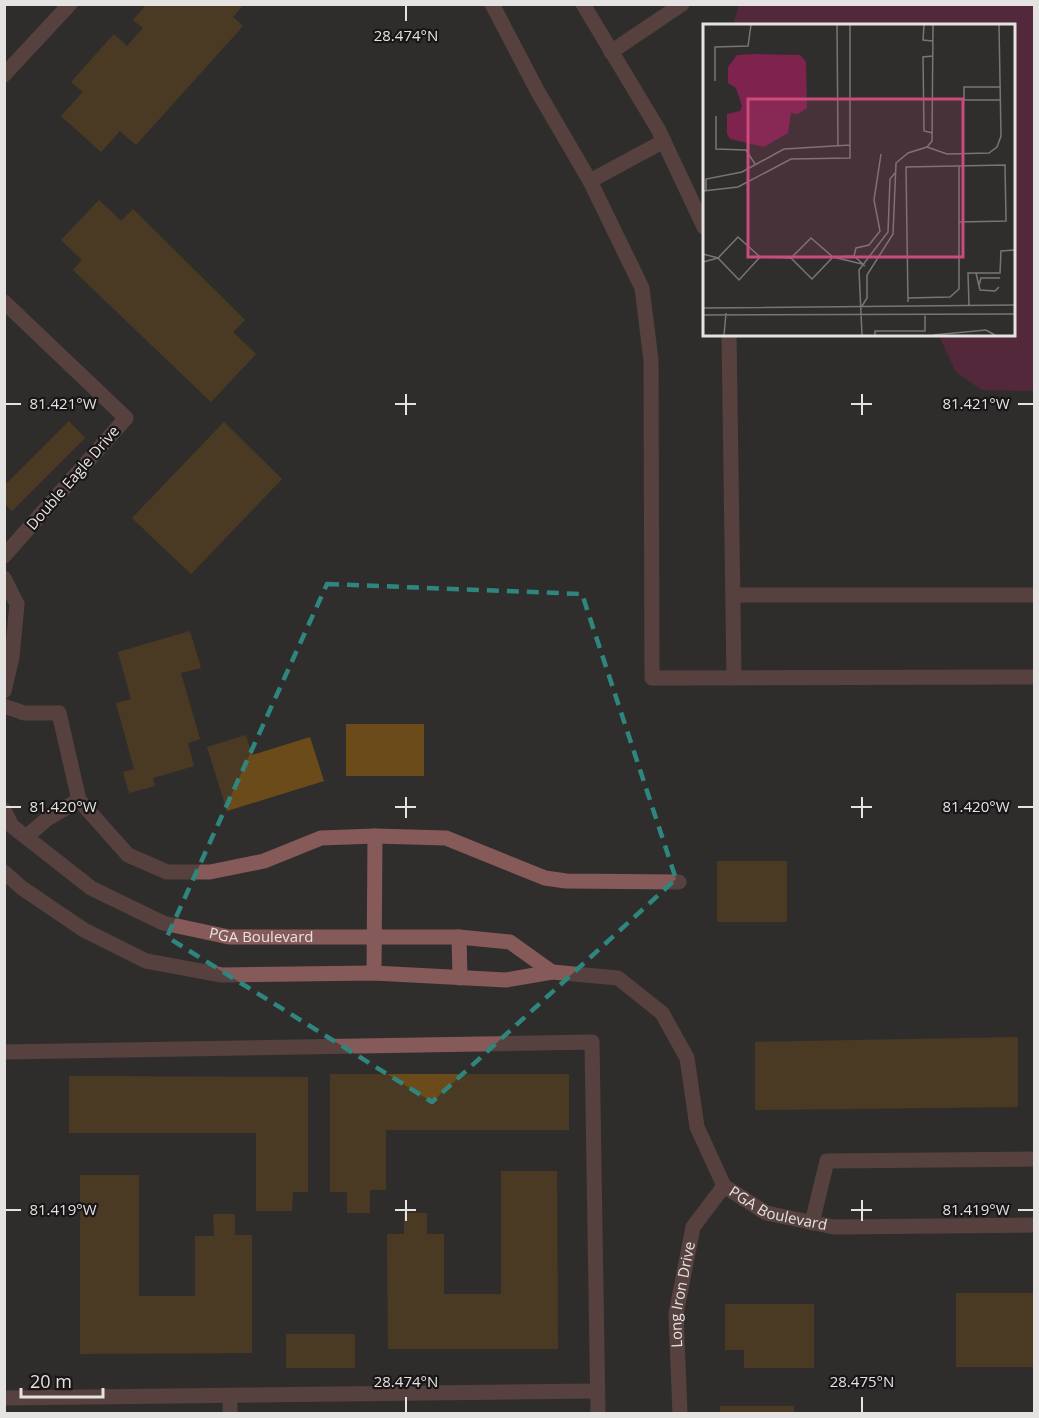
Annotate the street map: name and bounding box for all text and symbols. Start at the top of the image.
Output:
inset map [703,24,1015,336]
text: 28.474°N [374,25,438,45]
text: 81.421°W [29,393,97,413]
text: 81.421°W [942,393,1010,413]
street label: Double Eagle Drive [21,421,123,534]
text: 81.420°W [29,796,97,816]
text: 81.420°W [942,796,1010,816]
street label: PGA Boulevard [207,922,314,946]
street label: PGA Boulevard [726,1181,829,1234]
text: 81.419°W [29,1199,97,1219]
text: 81.419°W [942,1199,1010,1219]
street label: Long Iron Drive [665,1240,699,1348]
scale bar [21,1361,104,1399]
text: 20 m [30,1369,72,1393]
text: 28.474°N [374,1371,438,1391]
text: 28.475°N [830,1371,894,1391]

